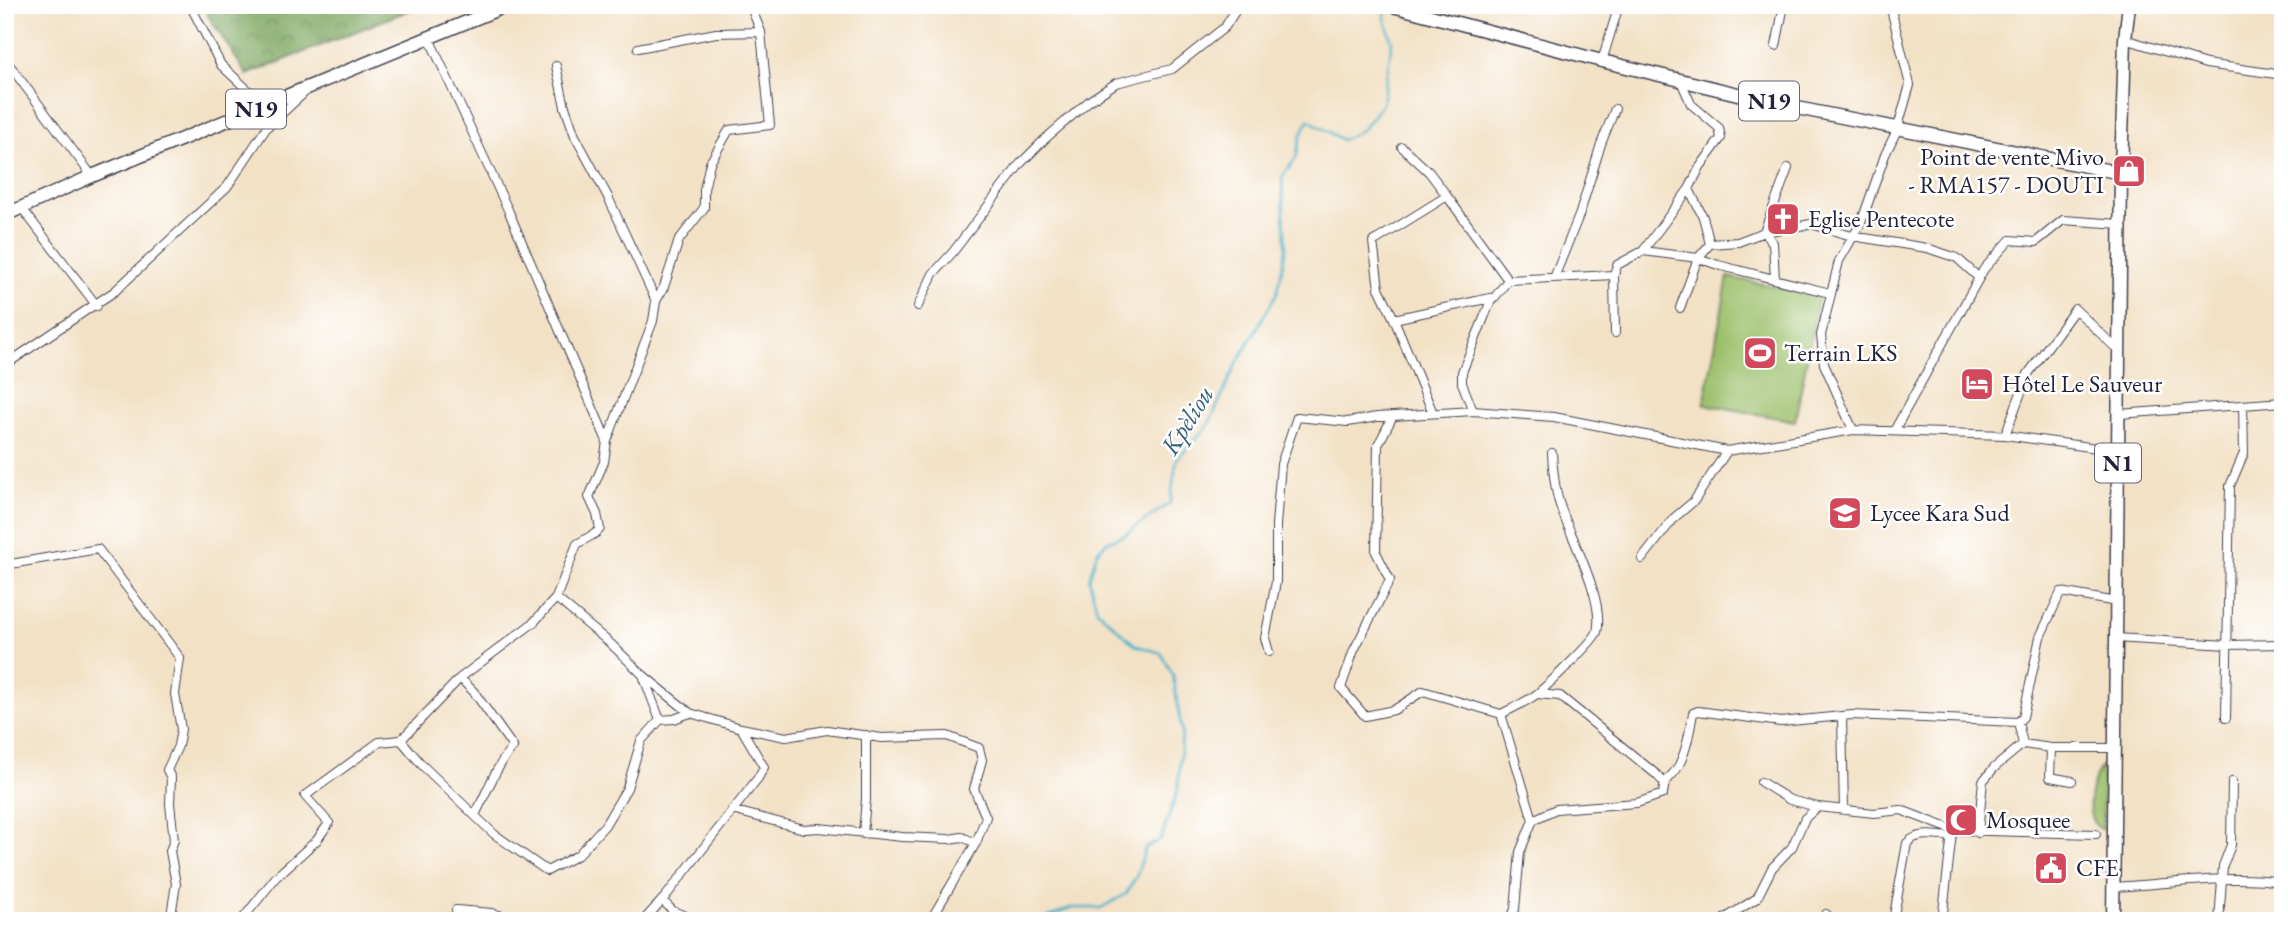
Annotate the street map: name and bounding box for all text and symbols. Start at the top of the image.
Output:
road number: N19 [1739,82,1799,120]
road number: N19 [226,90,286,128]
place label: Point de vente Mivo - RMA157 - DOUTI [1908,141,2104,200]
shop icon: Point de vente Mivo - RMA157 - DOUTI [2110,152,2148,190]
church icon: Eglise Pentecote [1764,200,1802,238]
place label: Eglise Pentecote [1808,203,1954,234]
sports icon: Terrain LKS [1741,334,1779,372]
place label: Terrain LKS [1784,337,1897,368]
hotel icon: Hôtel Le Sauveur [1958,365,1996,403]
place label: Hôtel Le Sauveur [2002,368,2162,399]
water label: Kpèliou [1152,379,1221,462]
road number: N1 [2095,444,2141,482]
school or university icon: Lycee Kara Sud [1826,494,1864,532]
place label: Lycee Kara Sud [1870,497,2010,528]
mosque icon: Mosquee [1942,801,1980,839]
place label: Mosquee [1986,804,2070,835]
public building icon: CFE [2032,849,2070,887]
place label: CFE [2076,852,2119,883]

